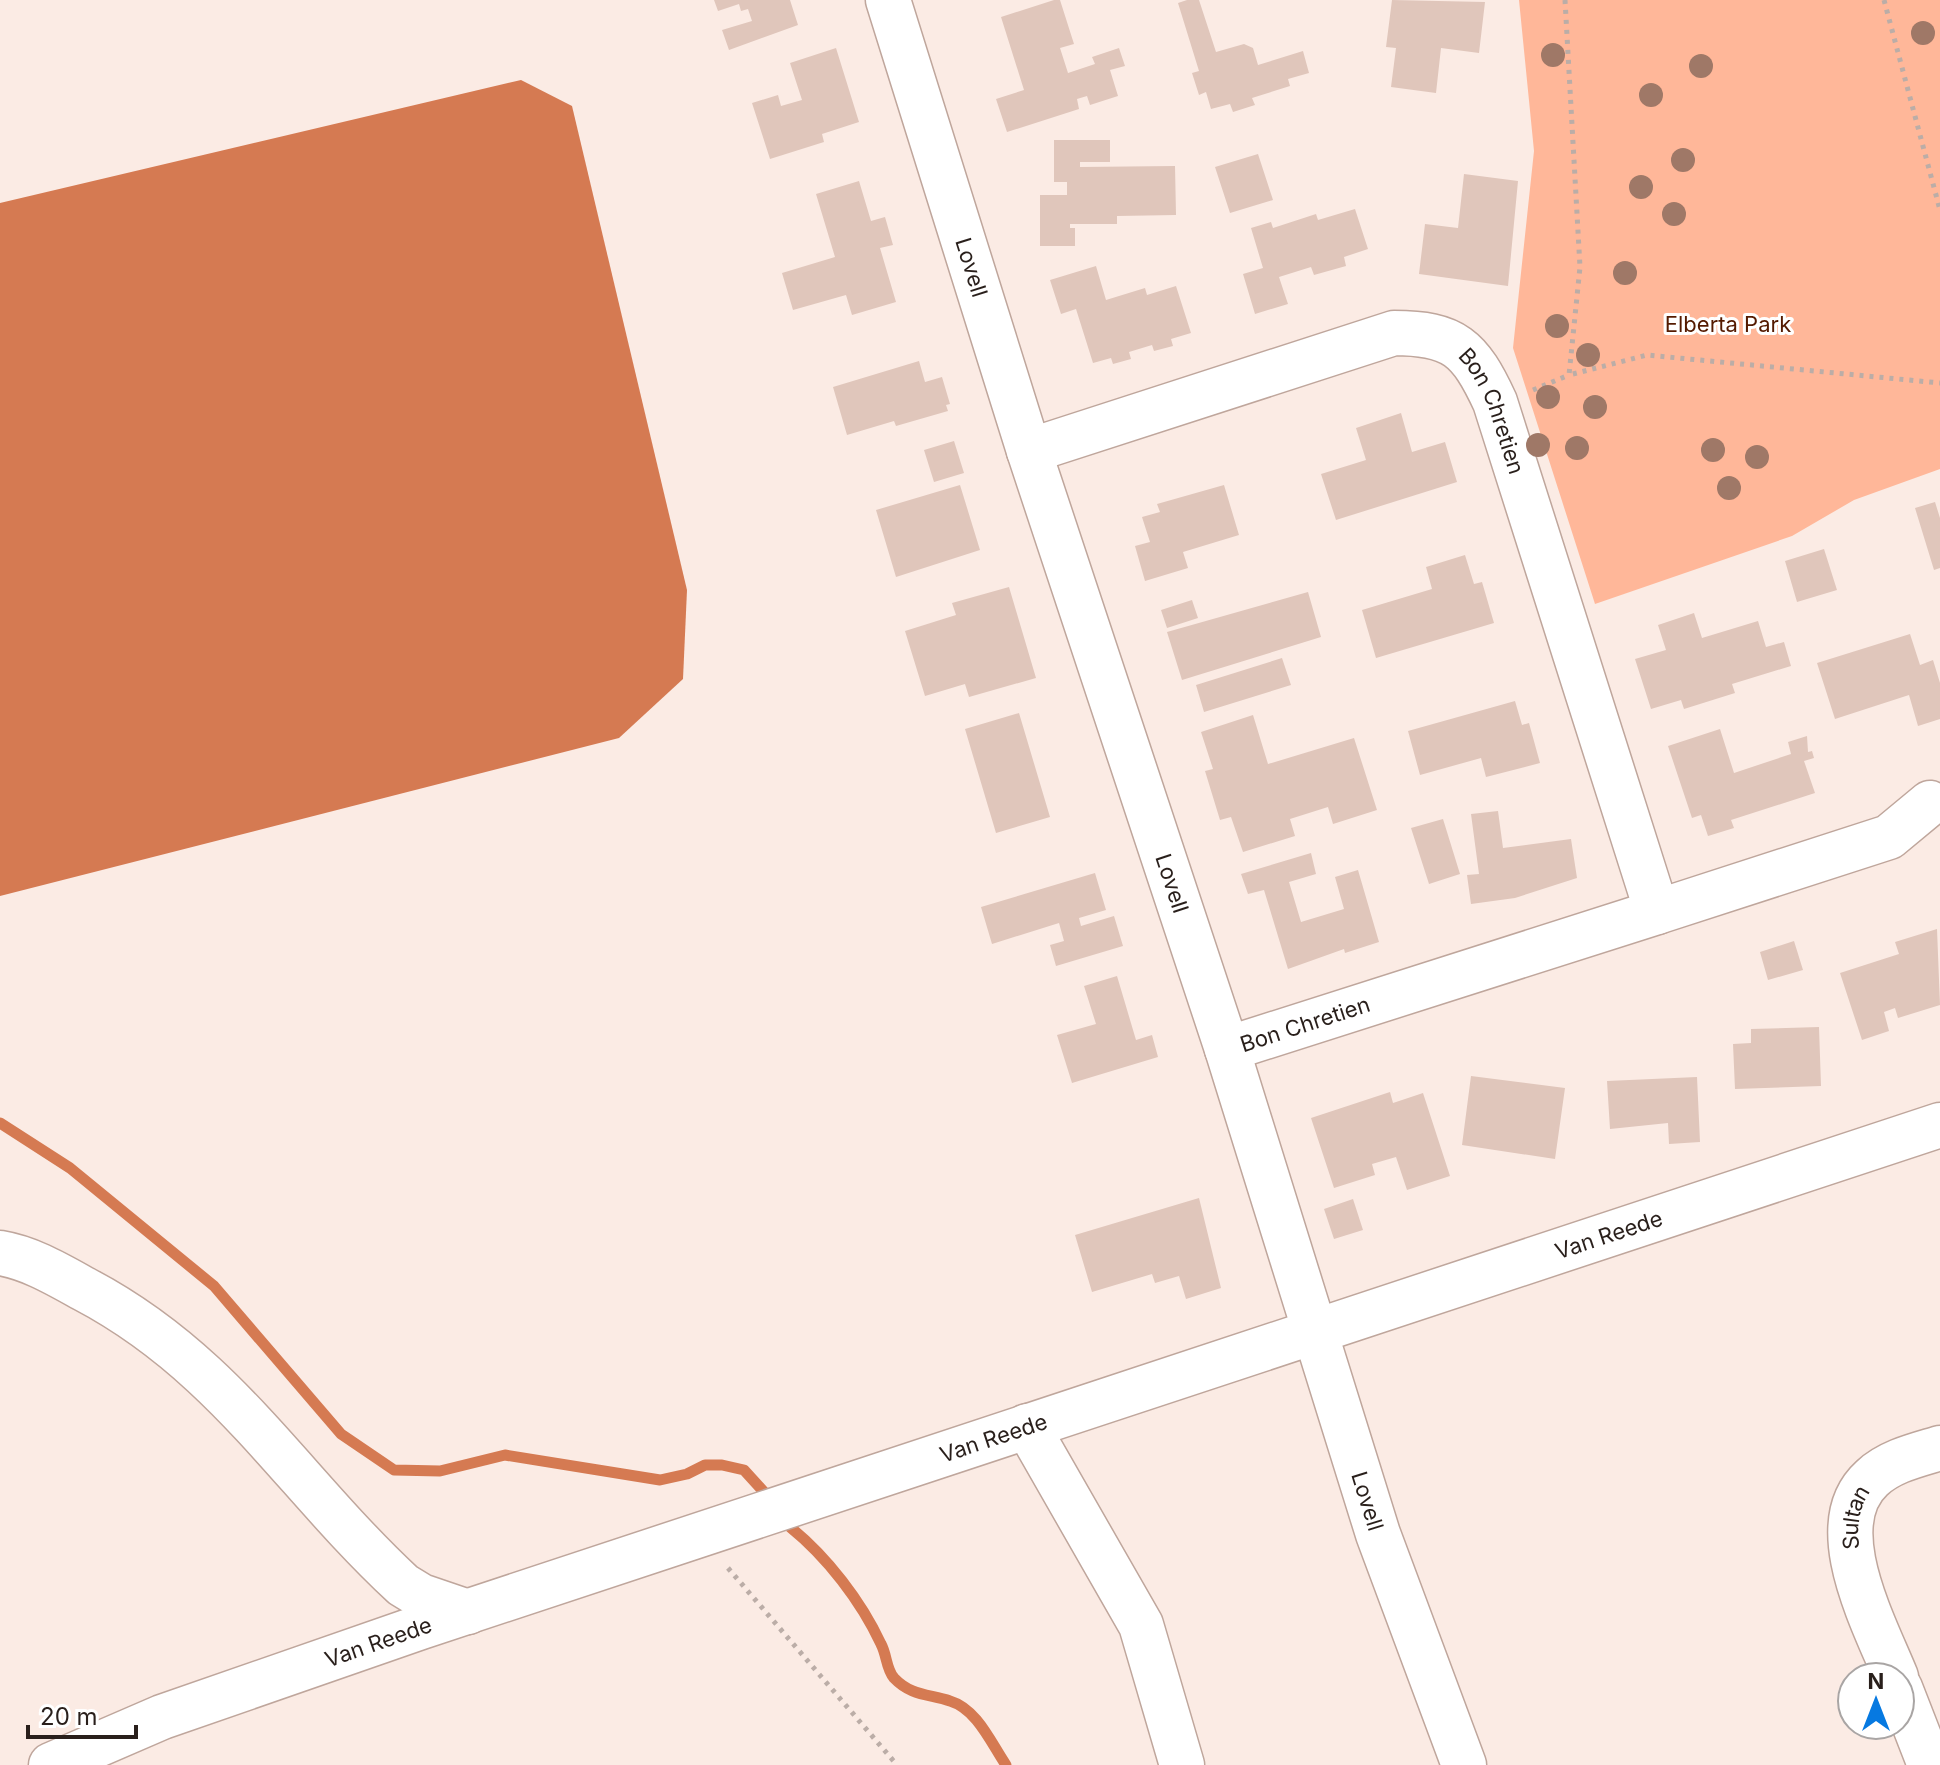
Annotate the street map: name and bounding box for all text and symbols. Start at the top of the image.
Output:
street label: Lovell [950,234,993,300]
park label: Elberta Park [1665,311,1791,337]
street label: Bon Chretien [1453,342,1530,477]
street label: Lovell [1150,851,1194,916]
street label: Bon Chretien [1237,991,1373,1057]
street label: Van Reede [1552,1205,1666,1264]
street label: Van Reede [936,1408,1050,1468]
street label: Lovell [1346,1468,1389,1534]
street label: Sultan [1837,1480,1875,1551]
street label: Van Reede [321,1611,435,1672]
north arrow [1836,1661,1916,1741]
text: N [1868,1668,1884,1694]
scale bar [28,1689,136,1739]
text: 20 m [40,1702,98,1731]

